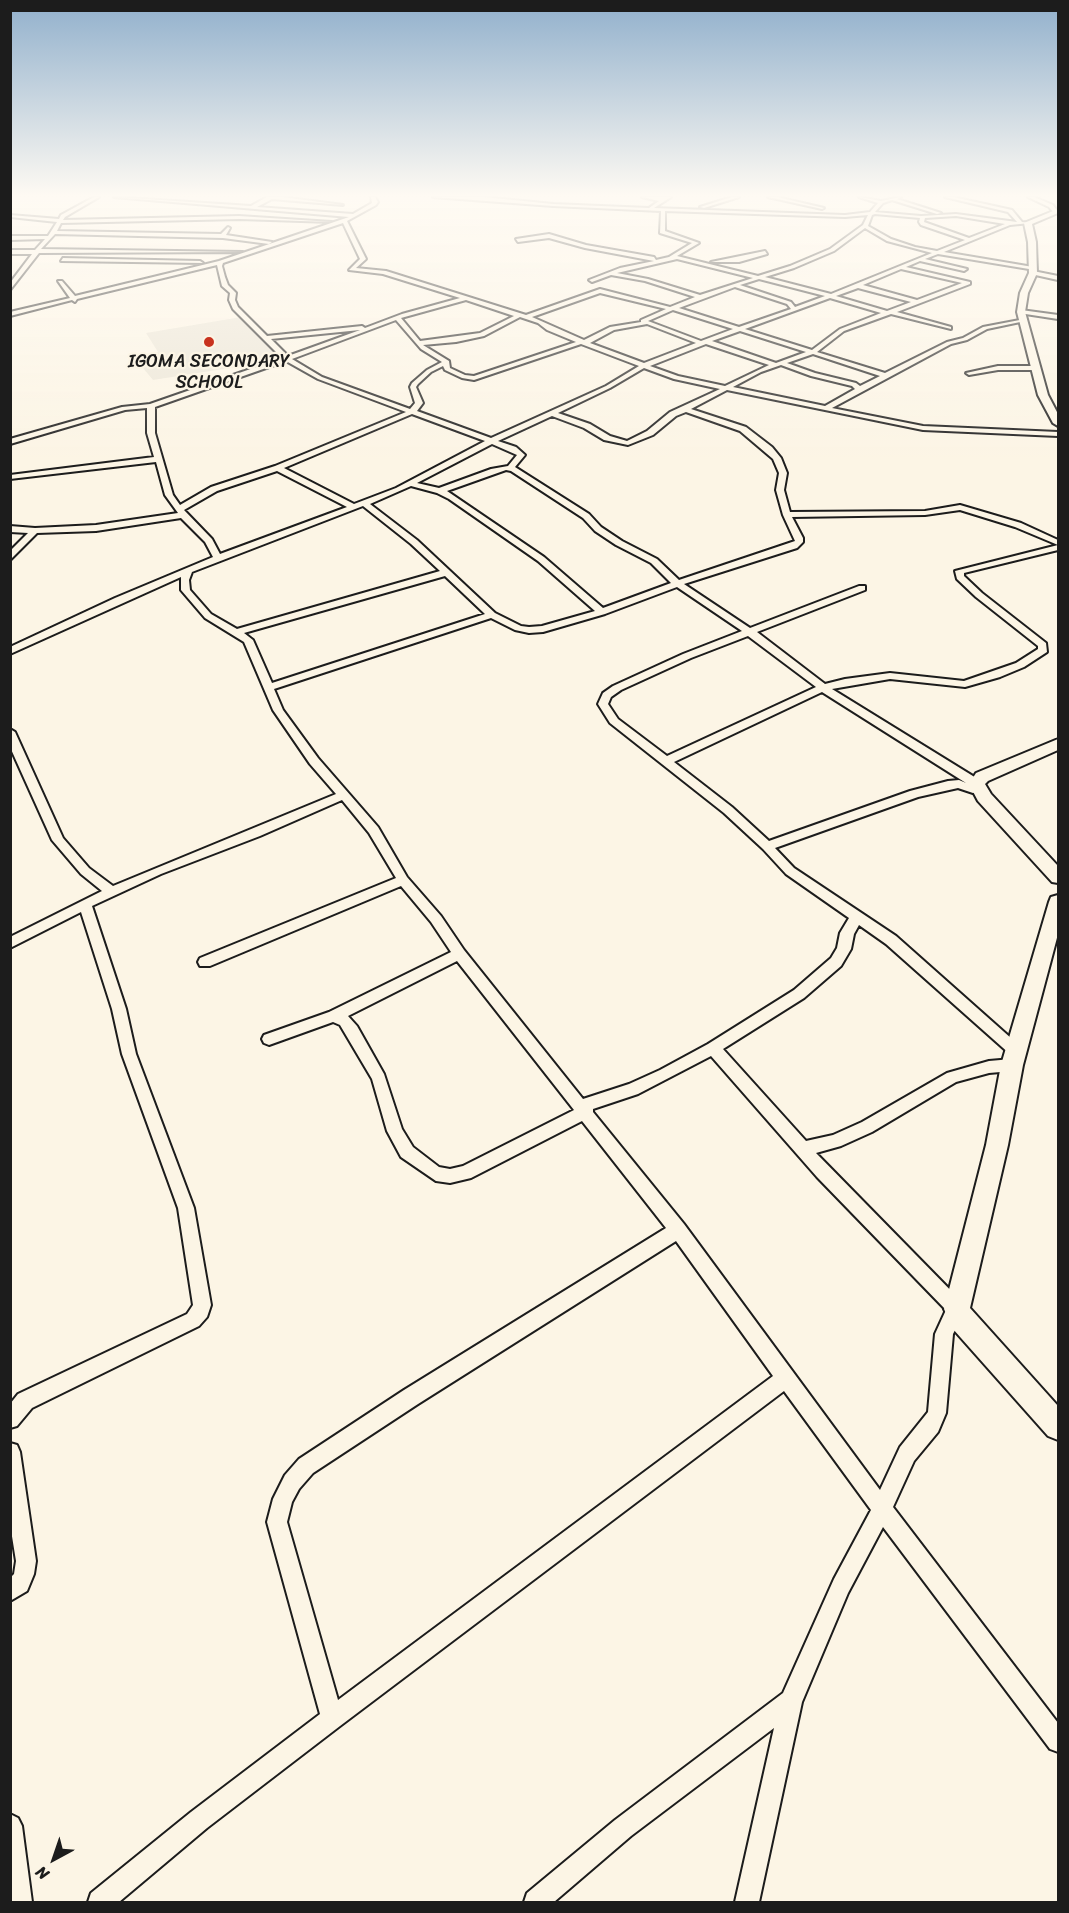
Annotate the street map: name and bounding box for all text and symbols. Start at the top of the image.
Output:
marker: IGOMA SECONDARY SCHOOL [202,335,216,349]
place label: IGOMA SECONDARY SCHOOL [128,351,290,394]
north arrow [24,1829,84,1889]
text: N [29,1858,56,1888]

